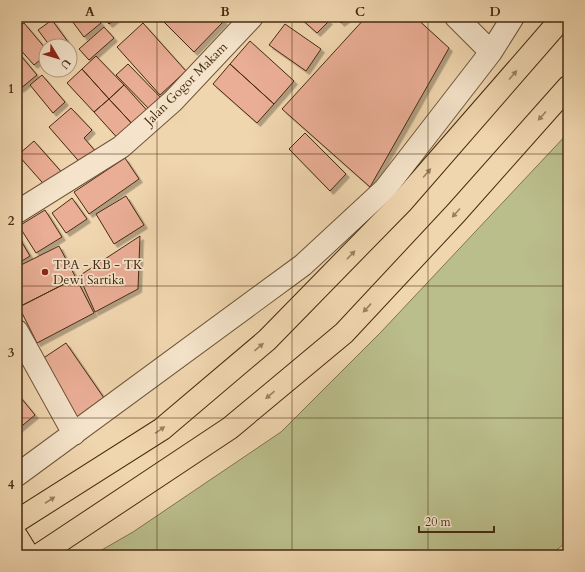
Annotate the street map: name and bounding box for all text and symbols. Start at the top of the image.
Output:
text: A [85,3,95,21]
text: B [220,3,230,21]
text: C [355,3,365,21]
text: D [489,3,501,21]
north arrow [38,38,78,78]
street label: Jalan Gogor Makam [139,38,232,131]
text: U [57,56,74,72]
one-way arrow [508,70,517,80]
text: 1 [8,80,14,98]
one-way arrow [537,111,547,121]
one-way arrow [423,168,432,178]
one-way arrow [451,208,460,218]
text: 2 [8,212,15,230]
one-way arrow [346,250,356,260]
place label: TPA - KB - TK Dewi Sartika [53,256,143,289]
marker: TPA - KB - TK Dewi Sartika [40,267,50,277]
one-way arrow [363,304,372,313]
one-way arrow [254,342,265,351]
text: 3 [8,344,15,362]
one-way arrow [265,390,275,399]
one-way arrow [154,426,165,434]
text: 4 [8,476,15,494]
one-way arrow [44,496,55,503]
scale bar [419,508,494,534]
text: 20 m [425,514,452,530]

